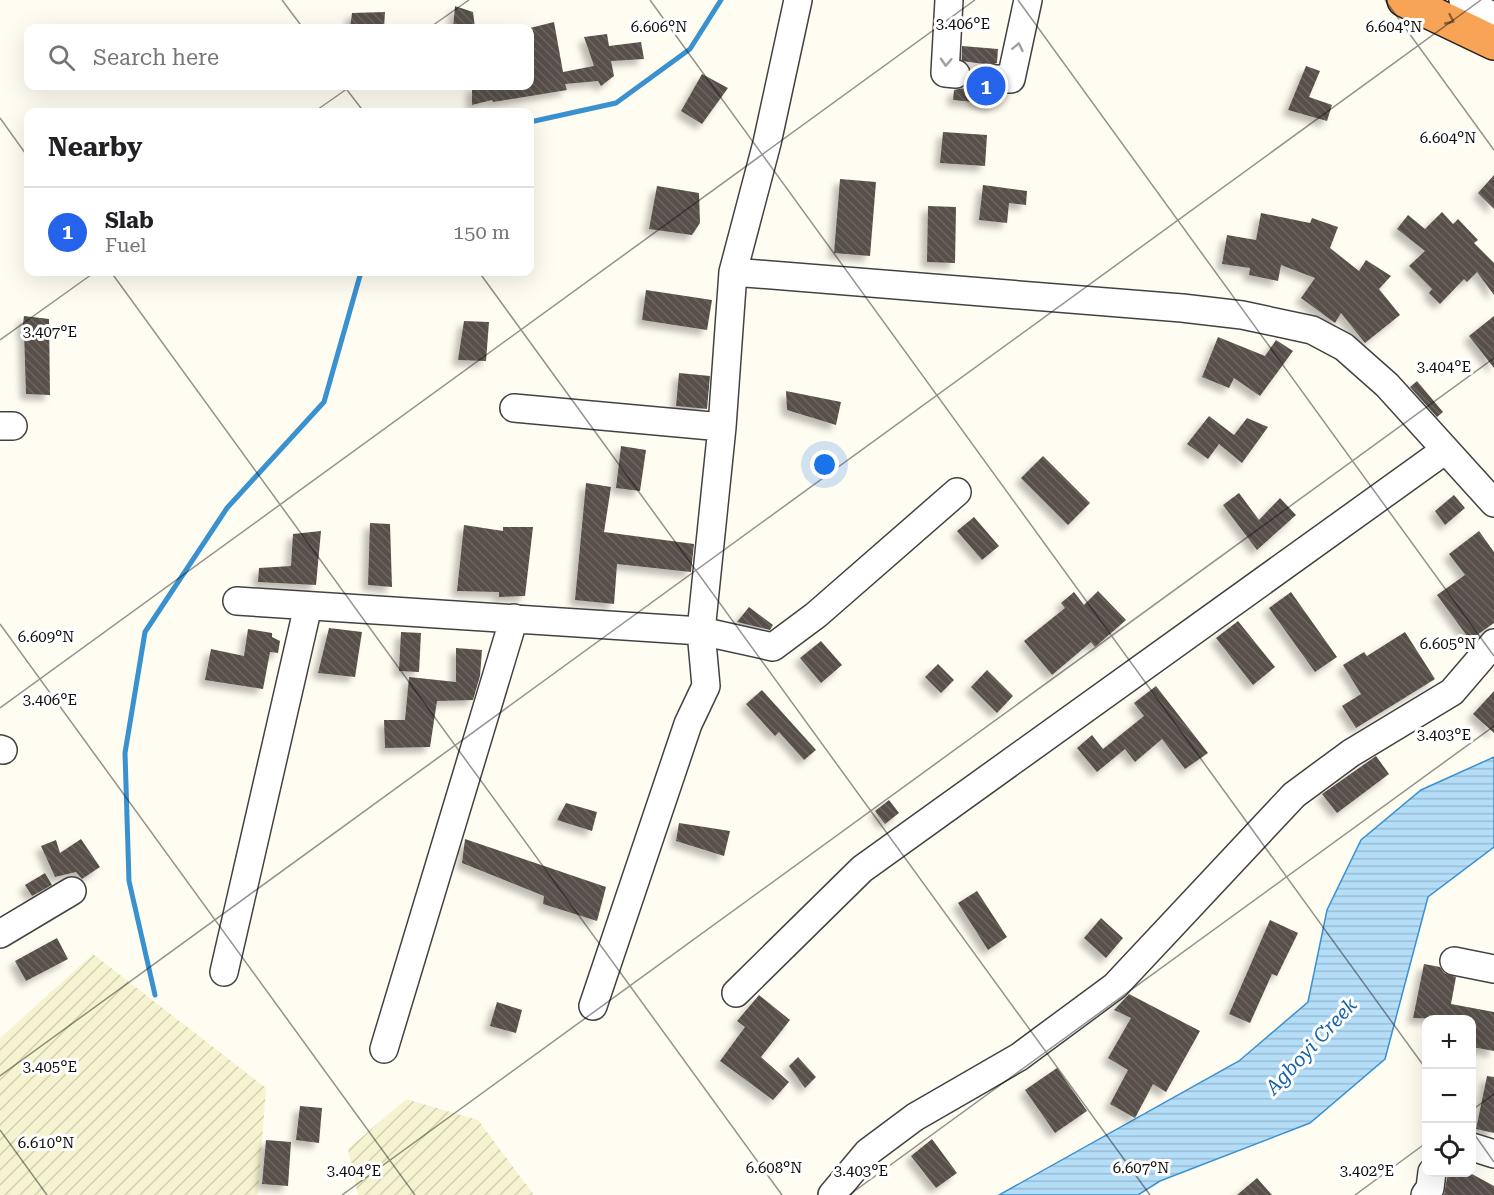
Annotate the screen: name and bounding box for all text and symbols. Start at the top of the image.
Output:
one-way arrow [1443,12,1454,24]
text: 3.406°E [936,15,990,33]
text: 6.606°N [631,18,687,36]
text: 6.604°N [1366,18,1422,36]
search box [24,24,534,90]
icon: search [45,41,78,74]
one-way arrow [1011,43,1024,53]
text: Search here [93,45,219,70]
one-way arrow [940,58,953,67]
pin: 1 [966,64,1006,109]
text: 6.604°N [1420,129,1476,147]
text: Nearby [48,132,142,162]
text: Slab [105,208,154,233]
text: 1 [62,220,73,244]
text: 150 m [453,220,510,244]
text: Fuel [105,233,146,257]
text: 3.407°E [23,323,77,341]
text: 3.404°E [1417,358,1471,376]
your location [810,450,839,479]
text: 6.609°N [18,628,74,646]
text: 6.605°N [1420,635,1476,653]
text: 3.406°E [23,691,77,709]
text: 3.403°E [1417,726,1471,744]
water label: Agboyi Creek [1260,993,1362,1100]
map controls [1422,1015,1476,1177]
button: + [1422,1015,1476,1069]
text: 3.405°E [23,1058,77,1076]
button: − [1422,1069,1476,1123]
button: locate [1422,1123,1476,1177]
text: 6.610°N [18,1134,74,1152]
text: 6.608°N [746,1159,802,1177]
text: 6.607°N [1113,1159,1169,1177]
text: 3.404°E [327,1162,381,1180]
text: 3.403°E [834,1162,888,1180]
text: 3.402°E [1340,1162,1394,1180]

